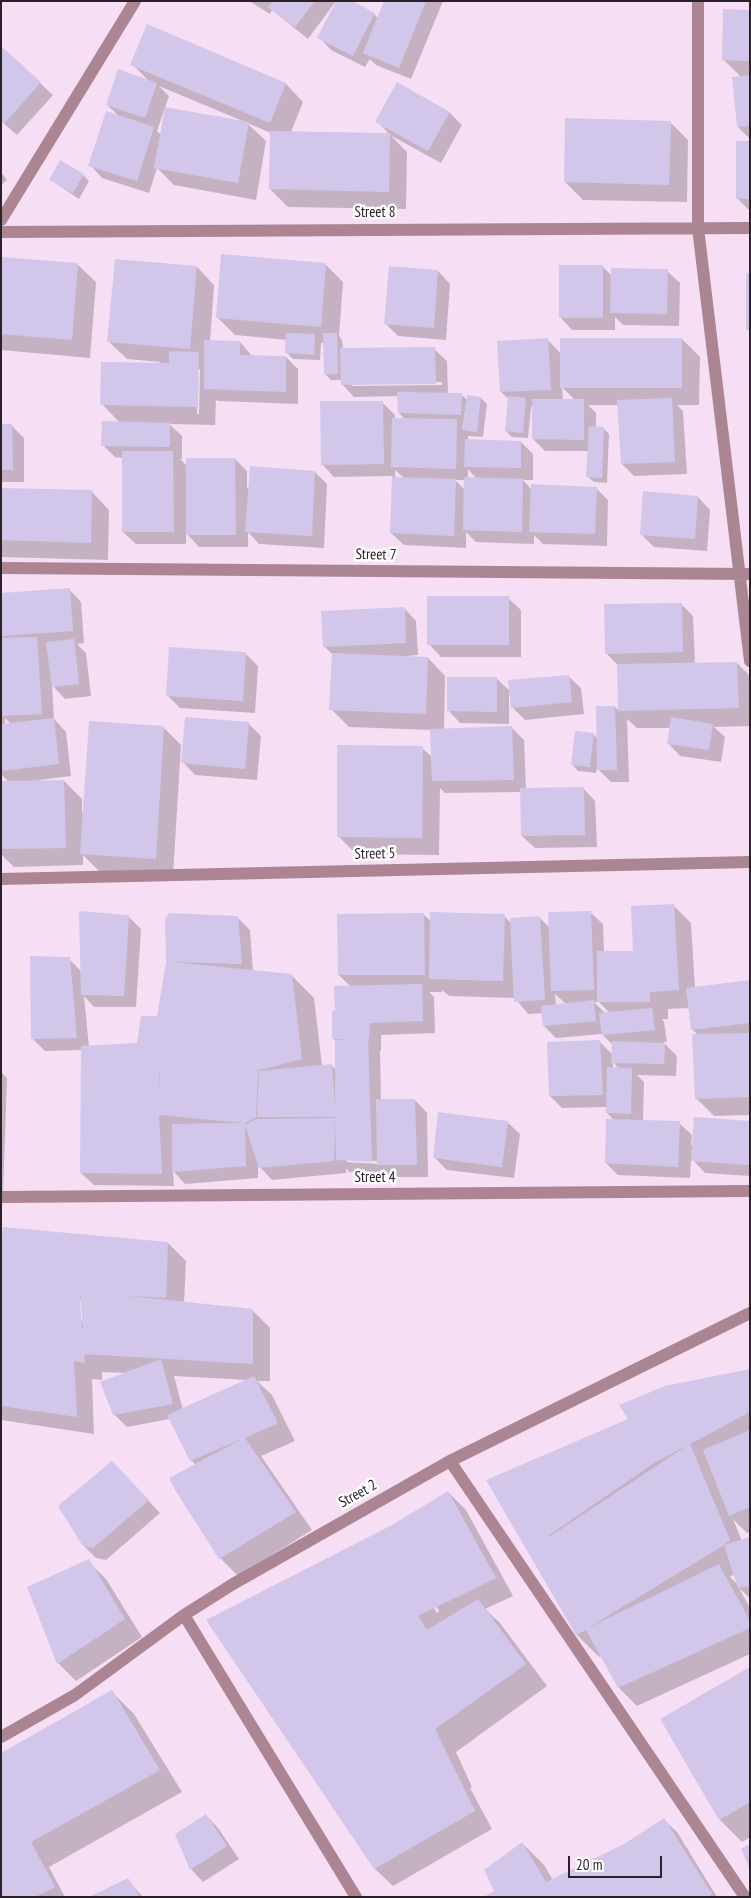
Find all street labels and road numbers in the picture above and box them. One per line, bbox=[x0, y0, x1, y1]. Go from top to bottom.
street label: Street 8 bbox=[355, 204, 395, 222]
street label: Street 7 bbox=[355, 546, 397, 564]
street label: Street 5 bbox=[354, 845, 396, 863]
street label: Street 4 bbox=[355, 1169, 395, 1187]
street label: Street 2 bbox=[336, 1476, 380, 1512]

